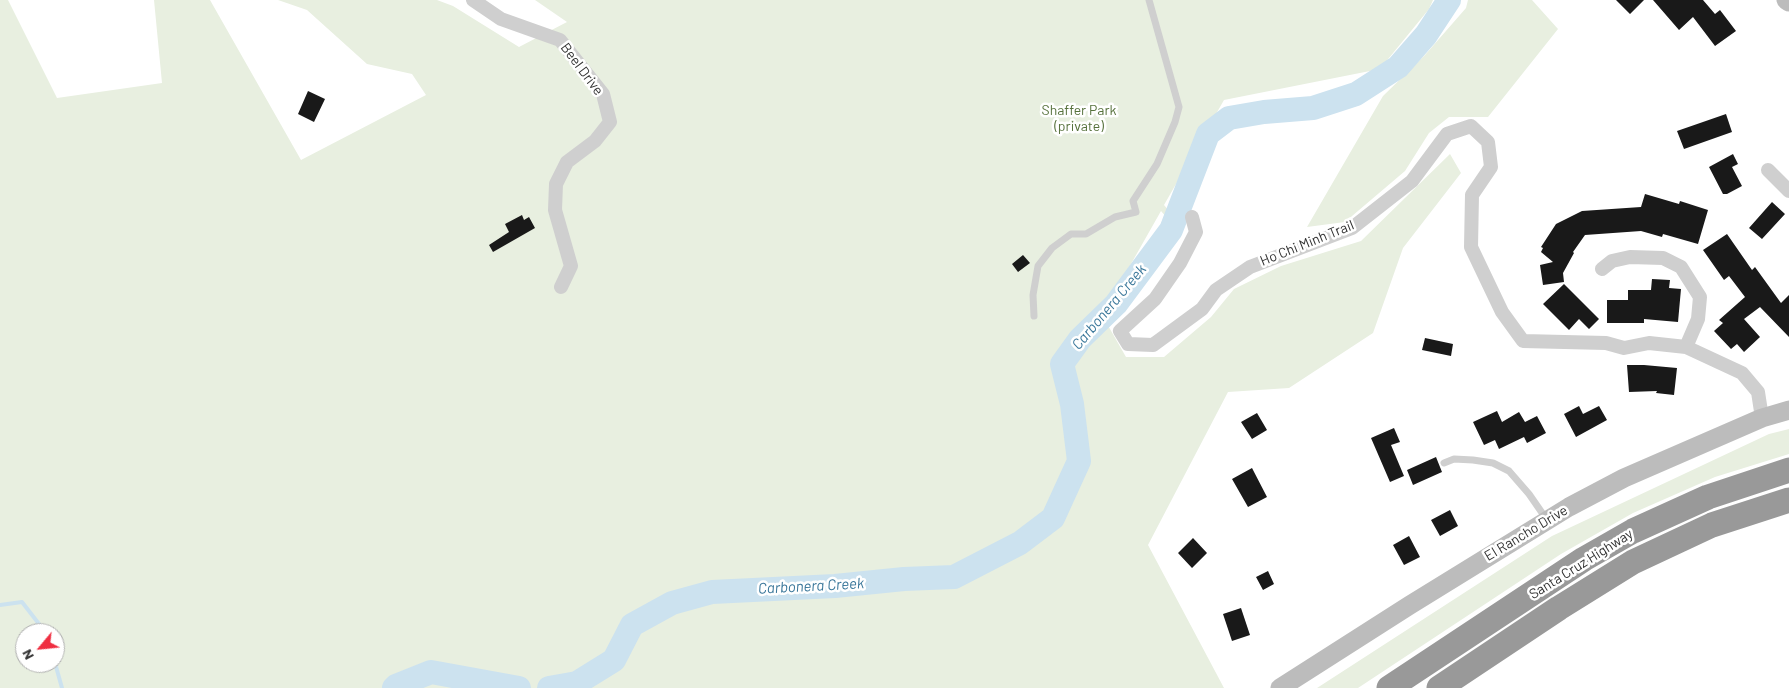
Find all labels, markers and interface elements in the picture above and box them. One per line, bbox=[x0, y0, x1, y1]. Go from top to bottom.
street label: Beel Drive bbox=[557, 40, 607, 98]
park label: Shaffer Park (private) bbox=[1042, 102, 1116, 134]
street label: Ho Chi Minh Trail bbox=[1258, 217, 1356, 269]
water label: Carbonera Creek bbox=[1068, 261, 1150, 353]
street label: El Rancho Drive bbox=[1481, 502, 1571, 564]
street label: Santa Cruz Highway bbox=[1526, 525, 1636, 603]
water label: Carbonera Creek bbox=[758, 574, 864, 598]
north arrow bbox=[15, 623, 65, 673]
text: N bbox=[18, 647, 37, 663]

